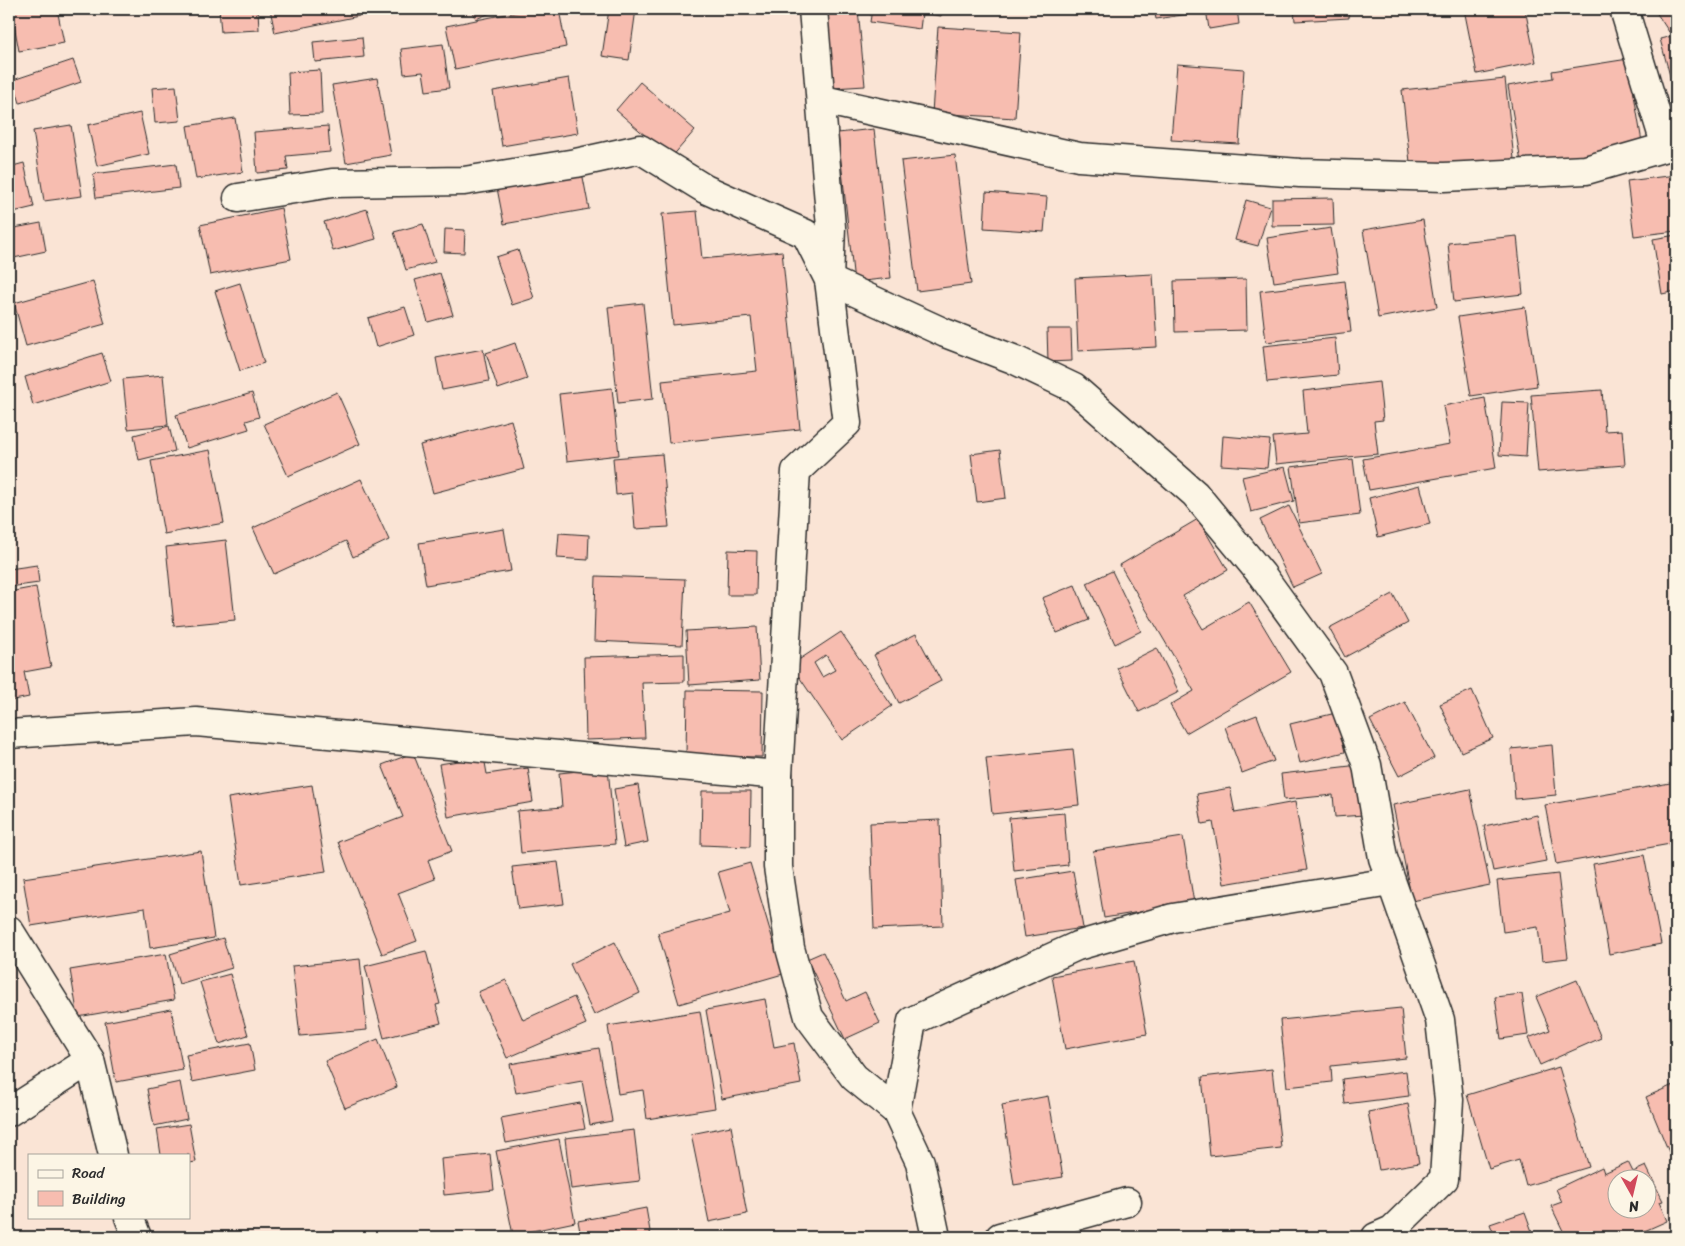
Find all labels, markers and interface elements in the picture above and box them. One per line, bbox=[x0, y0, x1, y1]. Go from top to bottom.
legend bbox=[28, 1154, 190, 1218]
text: Road bbox=[72, 1160, 105, 1186]
north arrow bbox=[1608, 1168, 1658, 1218]
text: Building bbox=[72, 1186, 126, 1212]
text: N bbox=[1627, 1193, 1641, 1219]

